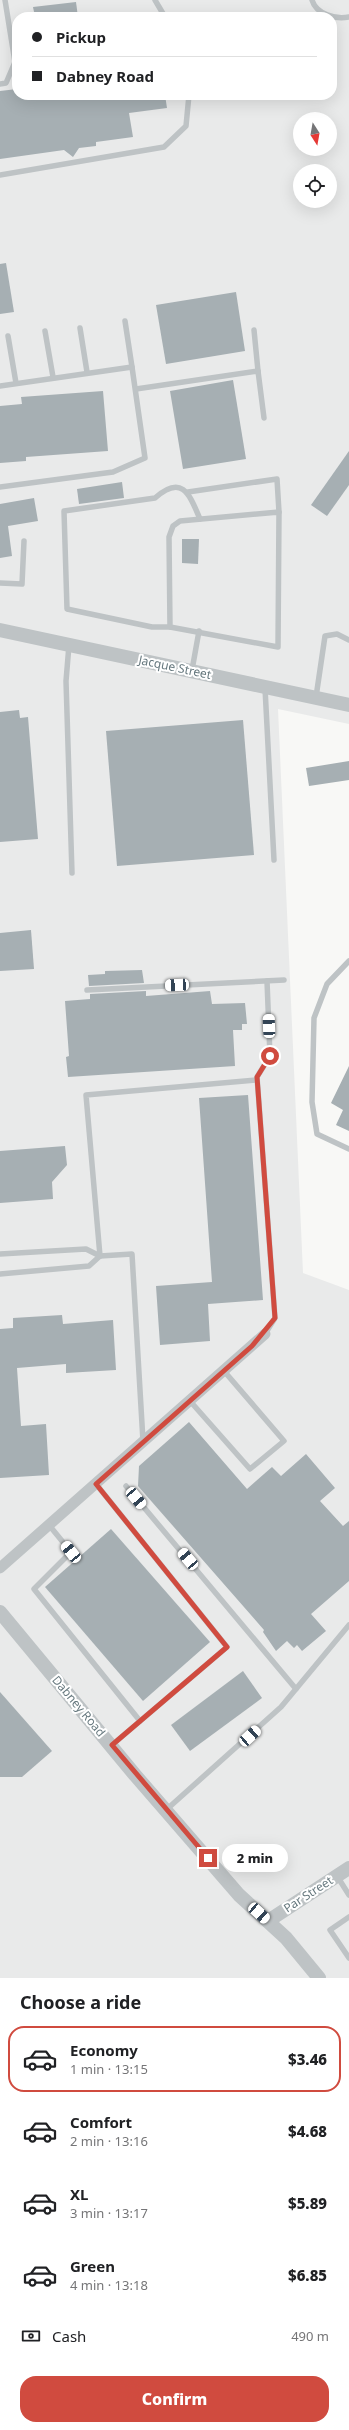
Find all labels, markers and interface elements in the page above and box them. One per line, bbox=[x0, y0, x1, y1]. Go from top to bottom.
text: Pickup bbox=[56, 27, 106, 47]
text: Dabney Road bbox=[56, 66, 154, 86]
north arrow bbox=[293, 112, 337, 156]
map controls bbox=[293, 112, 337, 208]
button: locate bbox=[293, 164, 337, 208]
street label: Jacque Street bbox=[136, 651, 214, 683]
car bbox=[165, 978, 189, 992]
car bbox=[263, 1014, 275, 1038]
route start bbox=[261, 1047, 279, 1065]
car bbox=[124, 1485, 148, 1511]
car bbox=[59, 1539, 83, 1565]
car bbox=[176, 1546, 200, 1572]
street label: Dabney Road bbox=[48, 1672, 110, 1740]
car bbox=[237, 1724, 263, 1748]
callout: 2 min bbox=[222, 1844, 288, 1872]
route end bbox=[199, 1849, 217, 1867]
text: 2 min bbox=[237, 1849, 273, 1867]
street label: Par Street bbox=[280, 1871, 336, 1916]
car bbox=[246, 1901, 272, 1925]
text: Choose a ride bbox=[20, 1990, 141, 2014]
text: Economy bbox=[70, 2040, 138, 2060]
icon: car bbox=[22, 2041, 58, 2077]
text: $3.46 bbox=[288, 2049, 327, 2069]
text: 1 min · 13:15 bbox=[70, 2060, 148, 2078]
text: Comfort bbox=[70, 2112, 132, 2132]
icon: car bbox=[22, 2113, 58, 2149]
text: $4.68 bbox=[288, 2121, 327, 2141]
text: 2 min · 13:16 bbox=[70, 2132, 148, 2150]
text: XL bbox=[70, 2184, 88, 2204]
icon: car bbox=[22, 2185, 58, 2221]
text: $5.89 bbox=[288, 2193, 327, 2213]
text: 3 min · 13:17 bbox=[70, 2204, 148, 2222]
text: Green bbox=[70, 2256, 115, 2276]
icon: car bbox=[22, 2257, 58, 2293]
text: $6.85 bbox=[288, 2265, 327, 2285]
text: 4 min · 13:18 bbox=[70, 2276, 148, 2294]
icon: cash bbox=[20, 2325, 42, 2347]
text: Cash bbox=[52, 2326, 86, 2346]
text: 490 m bbox=[291, 2327, 329, 2345]
button: Confirm bbox=[20, 2376, 329, 2422]

